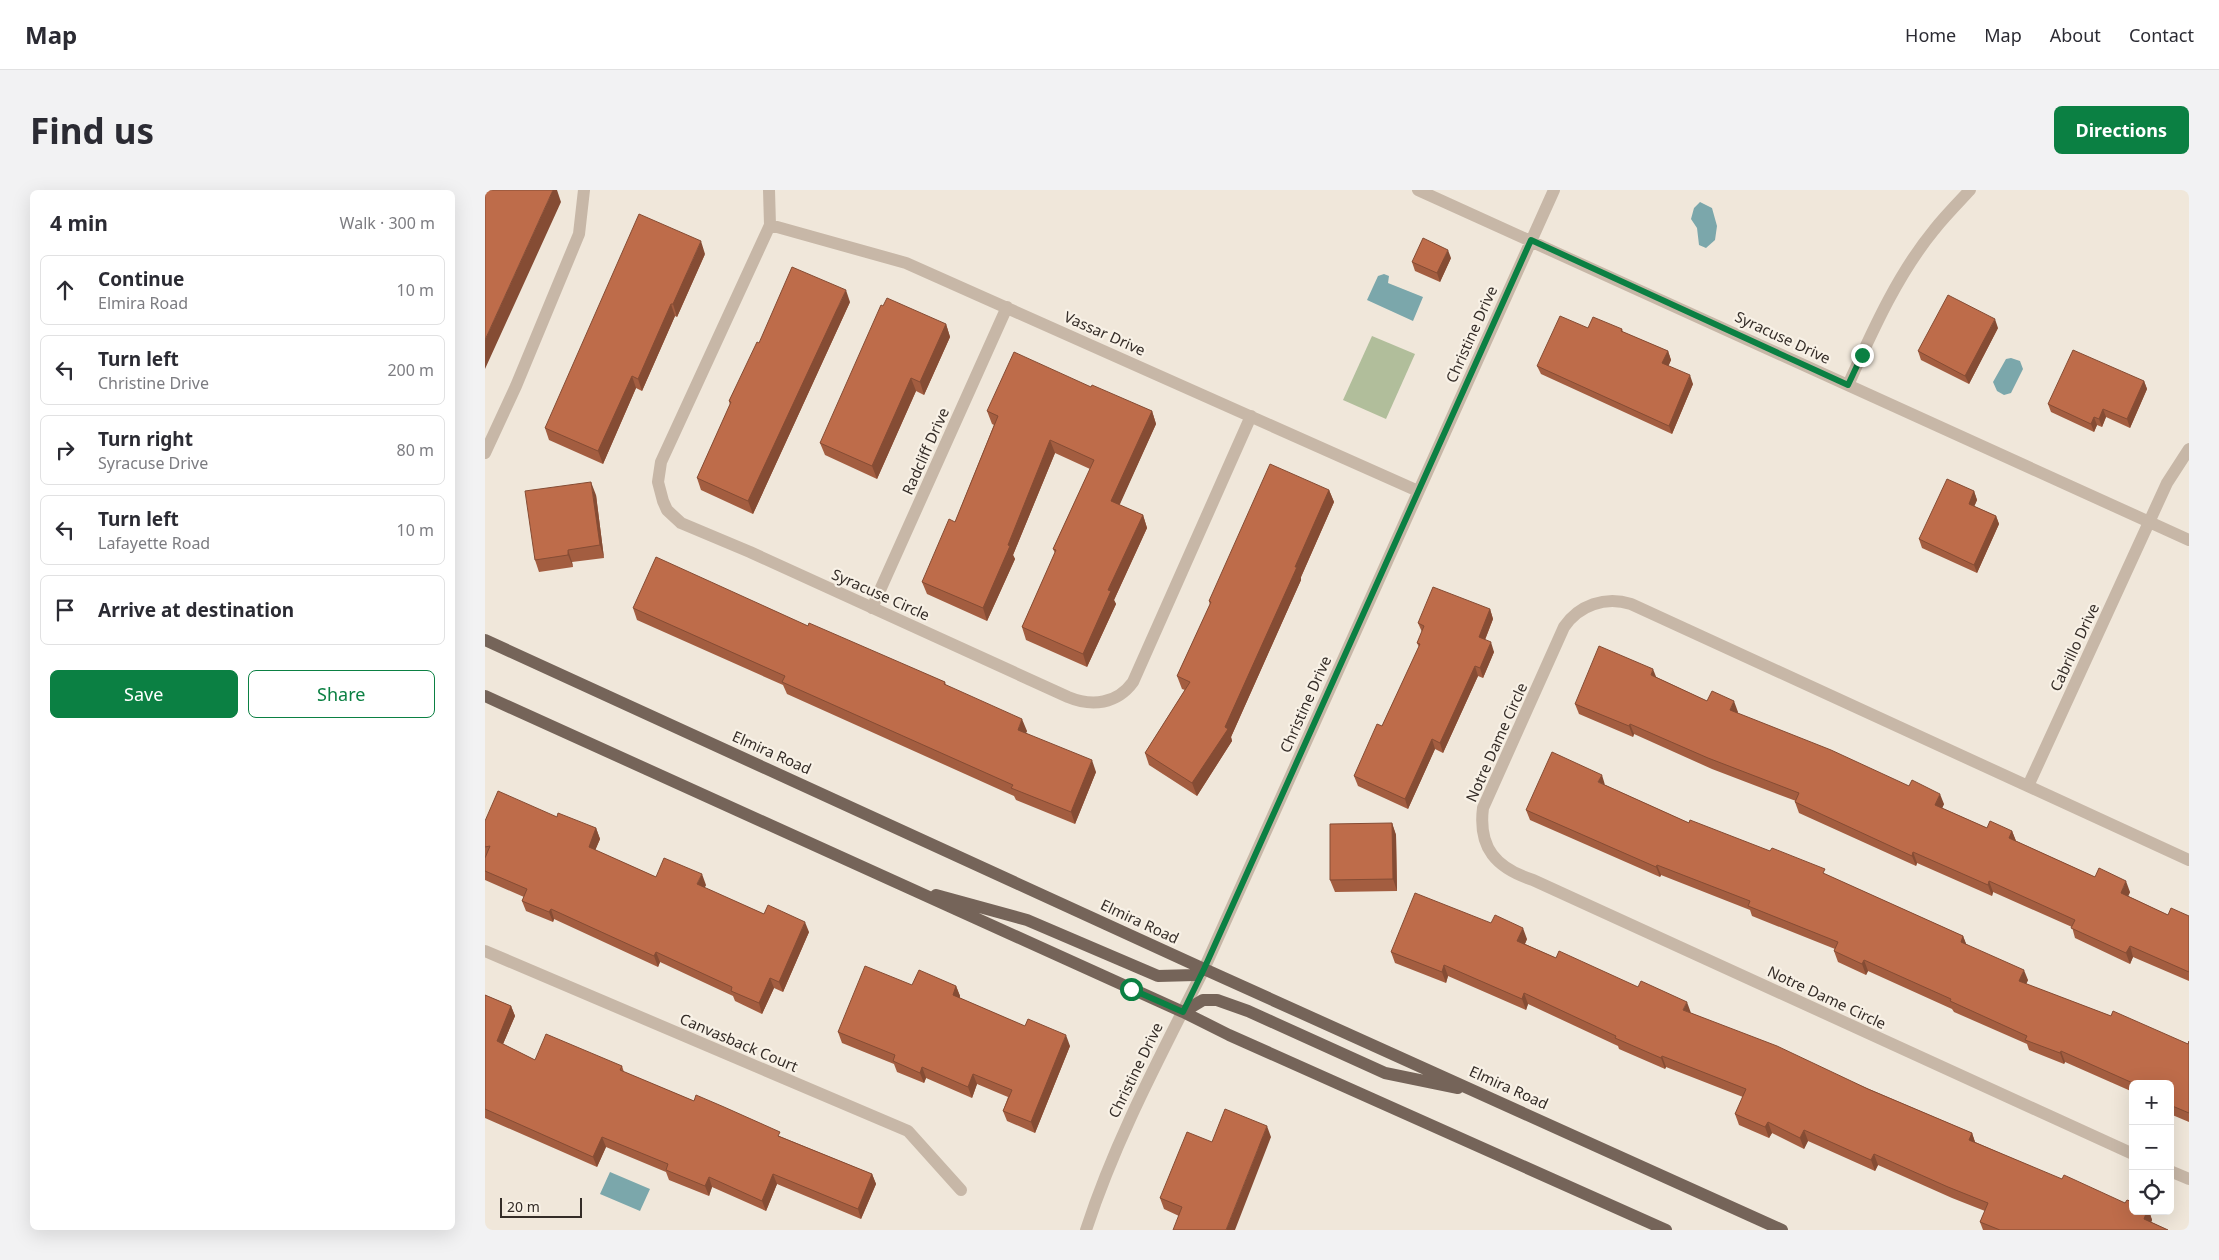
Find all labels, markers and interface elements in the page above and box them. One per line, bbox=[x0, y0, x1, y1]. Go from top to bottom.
text: Map bbox=[25, 18, 77, 51]
text: Home bbox=[1905, 23, 1956, 47]
text: Map bbox=[1984, 23, 2022, 47]
text: About bbox=[2050, 23, 2101, 47]
text: Contact bbox=[2129, 23, 2194, 47]
button: Directions bbox=[2054, 106, 2189, 154]
text: Find us bbox=[30, 107, 154, 154]
text: 4 min bbox=[50, 209, 108, 237]
text: Walk · 300 m bbox=[340, 212, 435, 234]
text: Continue bbox=[98, 266, 184, 292]
icon: ahead bbox=[51, 276, 79, 304]
text: 10 m bbox=[397, 279, 434, 301]
street label: Christine Drive bbox=[1441, 282, 1501, 386]
text: Elmira Road bbox=[98, 292, 188, 314]
street label: Vassar Drive bbox=[1061, 306, 1149, 360]
street label: Syracuse Drive bbox=[1732, 306, 1834, 368]
route end bbox=[1851, 344, 1874, 367]
text: Turn left bbox=[98, 346, 179, 372]
icon: left bbox=[51, 356, 79, 384]
text: 200 m bbox=[387, 359, 434, 381]
text: Christine Drive bbox=[98, 372, 209, 394]
street label: Radcliff Drive bbox=[897, 404, 953, 498]
text: Turn right bbox=[98, 426, 193, 452]
icon: right bbox=[51, 436, 79, 464]
text: 80 m bbox=[397, 439, 434, 461]
text: Syracuse Drive bbox=[98, 452, 208, 474]
text: Turn left bbox=[98, 506, 179, 532]
icon: left bbox=[51, 516, 79, 544]
text: 10 m bbox=[397, 519, 434, 541]
text: Lafayette Road bbox=[98, 532, 210, 554]
street label: Syracuse Circle bbox=[829, 564, 933, 624]
icon: arrive bbox=[51, 596, 79, 624]
text: Arrive at destination bbox=[98, 597, 294, 623]
street label: Cabrillo Drive bbox=[2045, 600, 2103, 694]
street label: Christine Drive bbox=[1275, 652, 1335, 756]
button: Save bbox=[50, 670, 238, 718]
button: Share bbox=[248, 670, 435, 718]
street label: Notre Dame Circle bbox=[1461, 679, 1531, 805]
street label: Elmira Road bbox=[729, 726, 815, 778]
street label: Elmira Road bbox=[1098, 894, 1182, 948]
street label: Notre Dame Circle bbox=[1764, 961, 1890, 1033]
route start bbox=[1120, 978, 1143, 1001]
street label: Canvasback Court bbox=[677, 1008, 802, 1076]
street label: Christine Drive bbox=[1103, 1019, 1167, 1121]
street label: Elmira Road bbox=[1466, 1061, 1552, 1113]
map controls bbox=[2129, 1080, 2174, 1215]
button: + bbox=[2129, 1080, 2174, 1125]
button: − bbox=[2129, 1125, 2174, 1170]
button: locate bbox=[2129, 1170, 2174, 1215]
scale bar bbox=[500, 1195, 583, 1218]
text: 20 m bbox=[507, 1197, 540, 1216]

